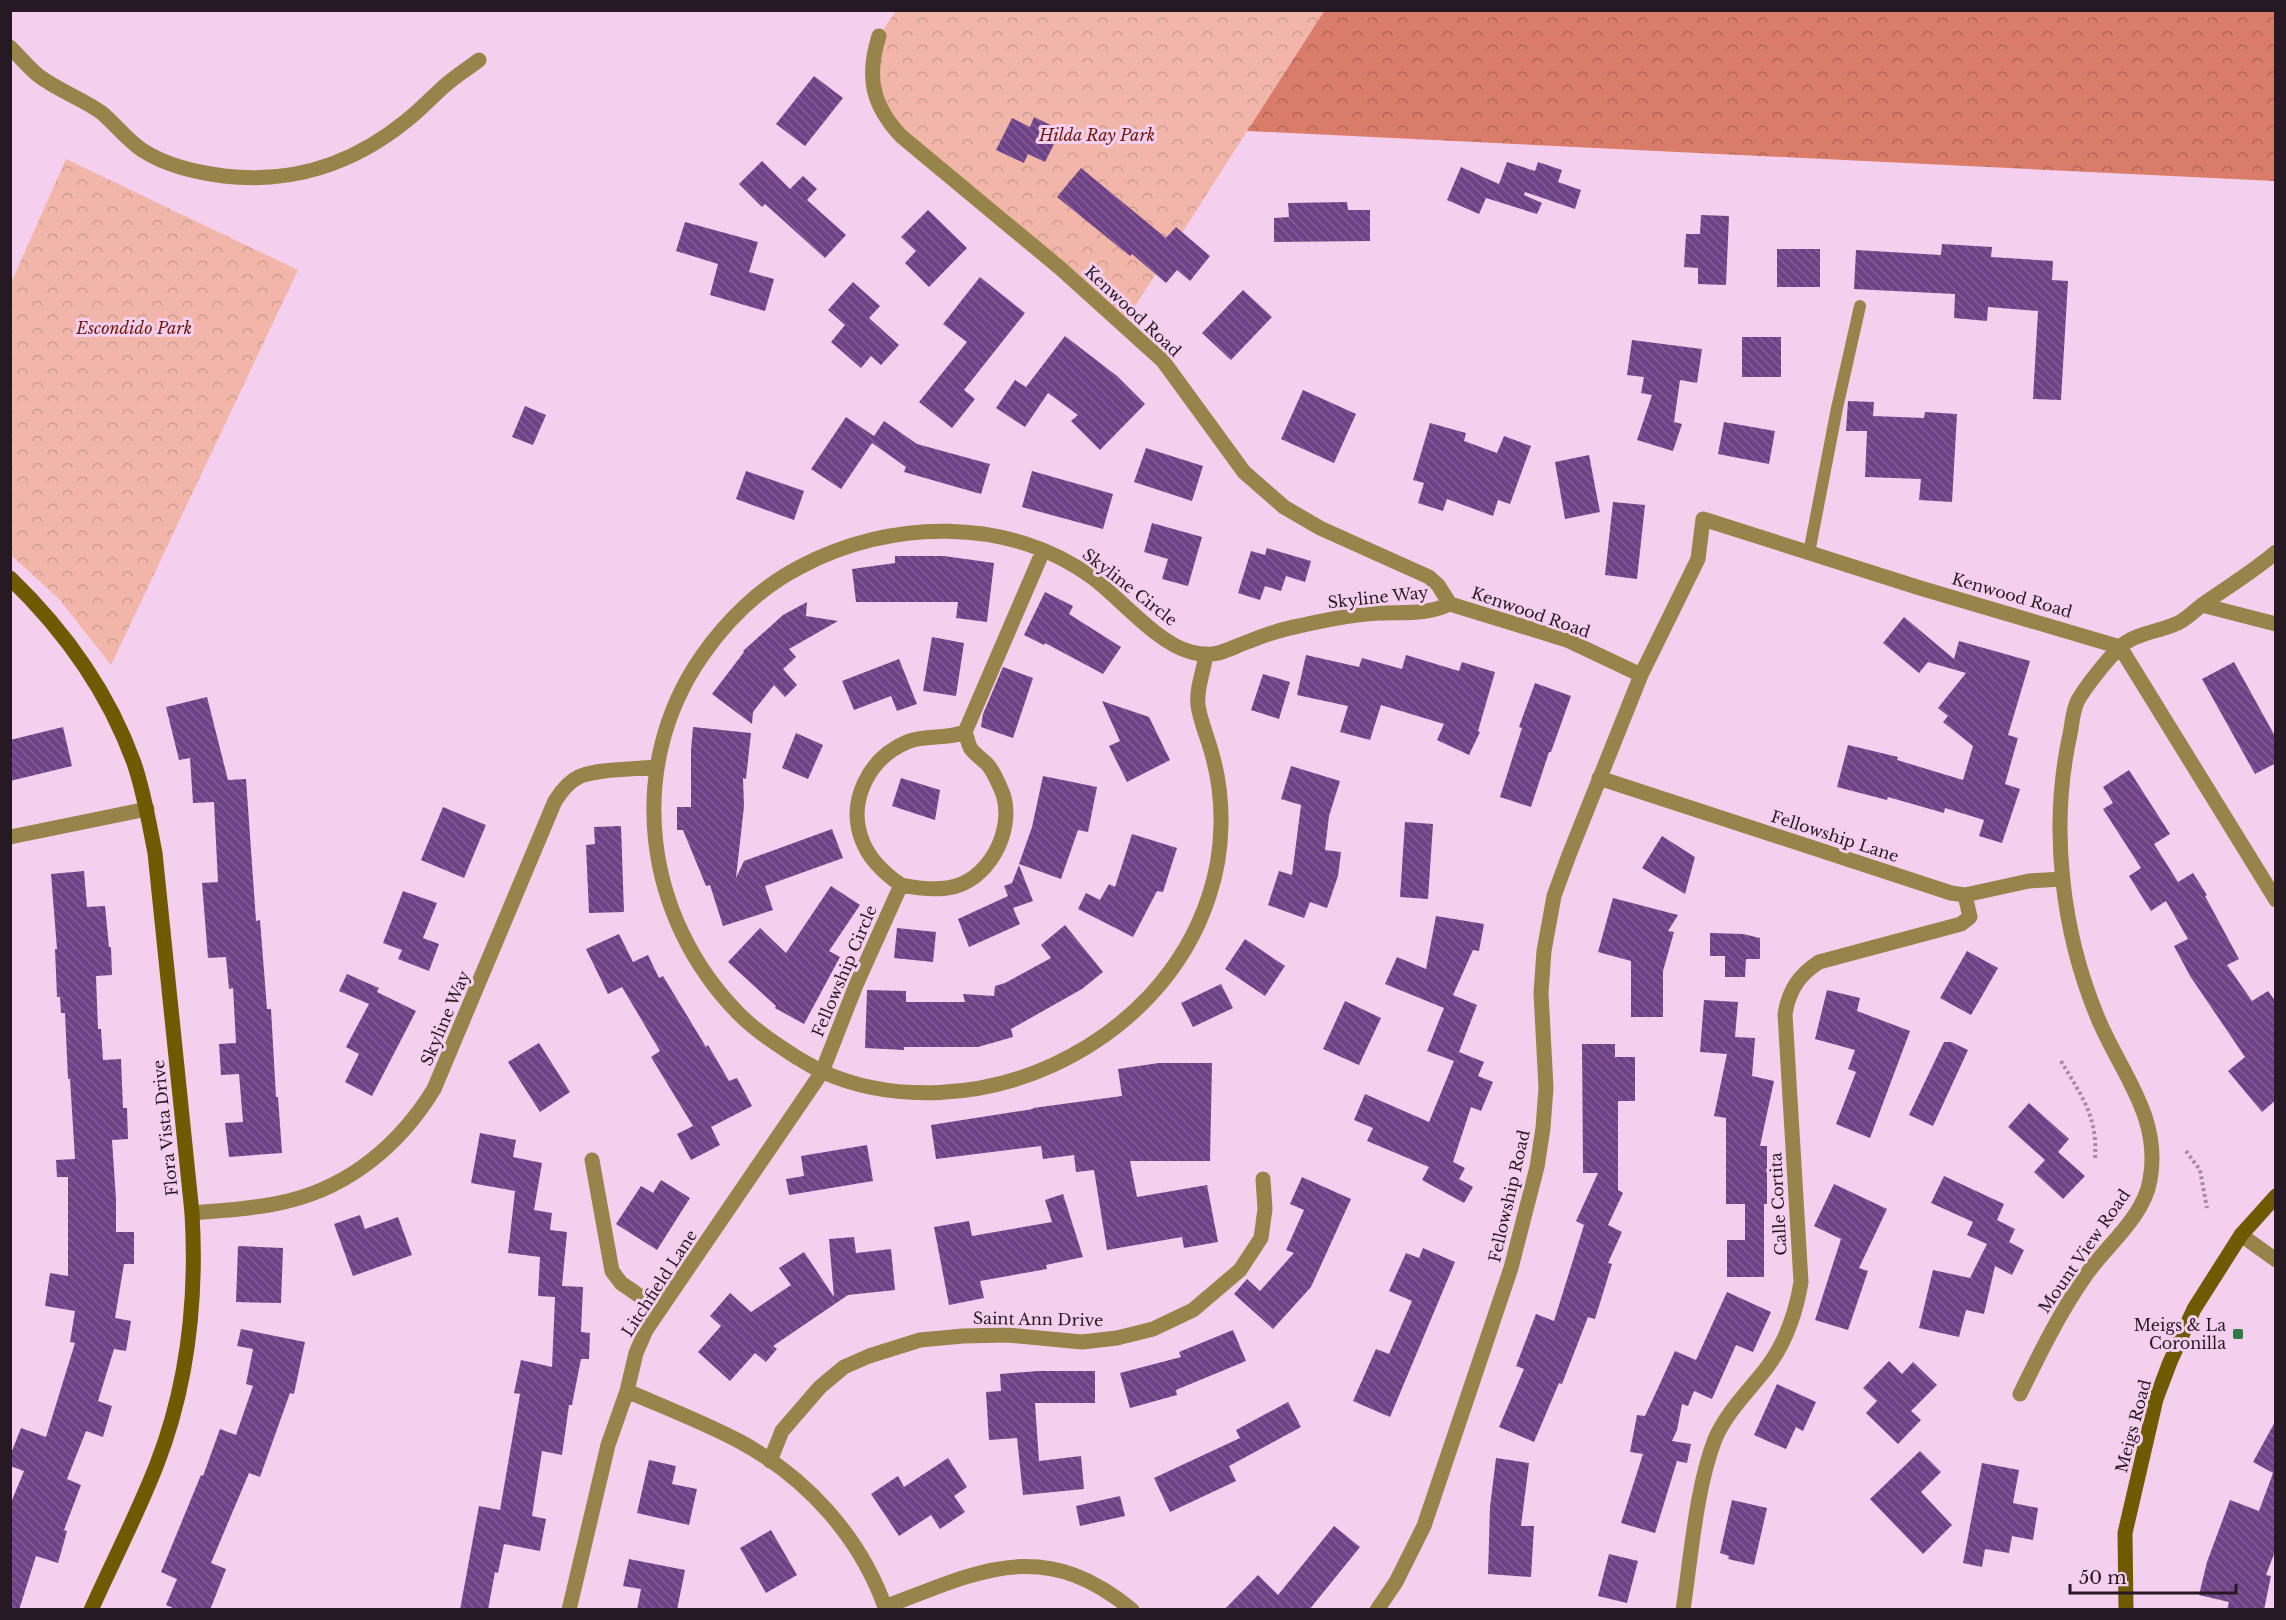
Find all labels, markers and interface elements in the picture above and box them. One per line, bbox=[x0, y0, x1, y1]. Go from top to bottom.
park label: Hilda Ray Park bbox=[1038, 125, 1155, 145]
street label: Kenwood Road bbox=[1081, 261, 1185, 361]
park label: Escondido Park bbox=[75, 318, 192, 338]
street label: Skyline Circle bbox=[1079, 544, 1181, 630]
street label: Kenwood Road bbox=[1950, 568, 2075, 622]
street label: Skyline Way bbox=[1327, 582, 1430, 612]
street label: Kenwood Road bbox=[1469, 582, 1593, 642]
street label: Fellowship Lane bbox=[1769, 806, 1901, 866]
street label: Fellowship Circle bbox=[807, 902, 881, 1040]
street label: Skyline Way bbox=[416, 967, 474, 1068]
street label: Flora Vista Drive bbox=[148, 1059, 182, 1197]
street label: Fellowship Road bbox=[1484, 1128, 1534, 1264]
street label: Calle Cortita bbox=[1765, 1152, 1791, 1256]
street label: Mount View Road bbox=[2034, 1185, 2134, 1317]
street label: Litchfield Lane bbox=[617, 1226, 701, 1340]
street label: Saint Ann Drive bbox=[973, 1308, 1103, 1330]
place label: Meigs & La Coronilla bbox=[2134, 1315, 2226, 1353]
marker: Meigs & La Coronilla bbox=[2231, 1327, 2245, 1341]
street label: Meigs Road bbox=[2111, 1377, 2155, 1475]
scale bar bbox=[2070, 1557, 2236, 1595]
text: 50 m bbox=[2079, 1567, 2127, 1589]

